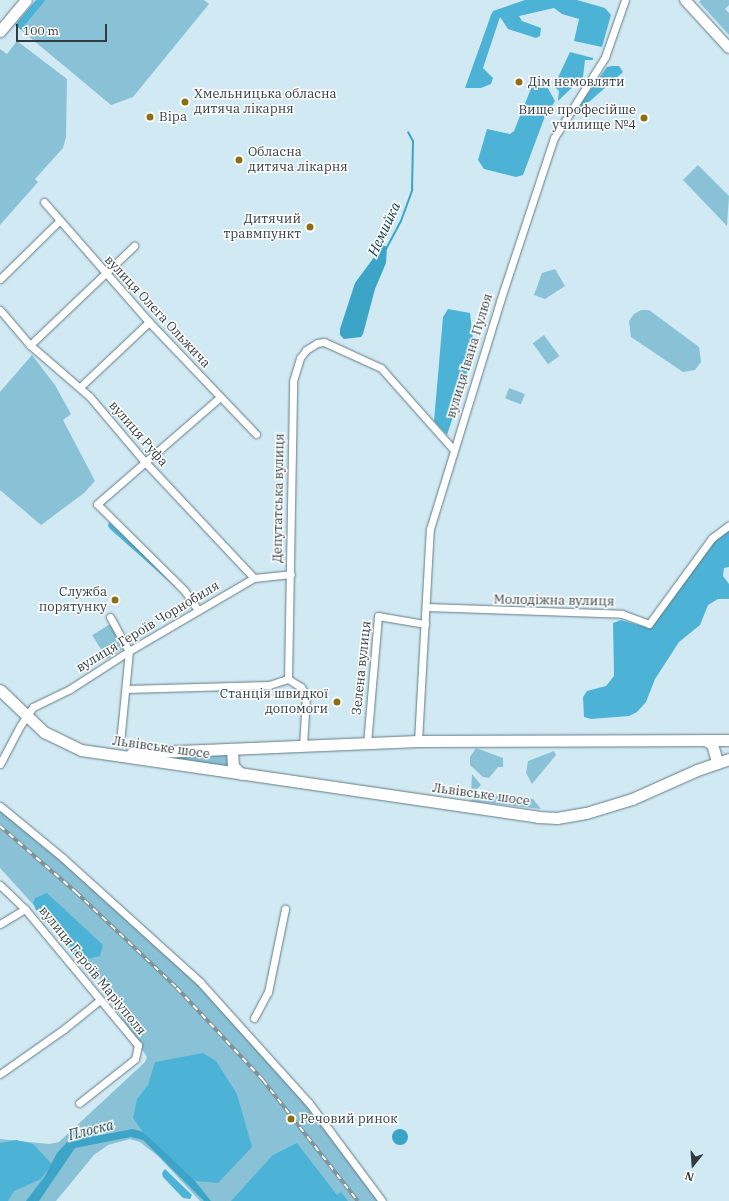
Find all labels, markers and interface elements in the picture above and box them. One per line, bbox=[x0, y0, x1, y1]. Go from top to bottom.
scale bar bbox=[18, 16, 109, 42]
text: 100 m bbox=[23, 23, 59, 38]
place label: Дім немовляти bbox=[528, 74, 625, 90]
marker: Дім немовляти bbox=[513, 76, 525, 88]
place label: Хмельницька обласна дитяча лікарня bbox=[194, 87, 337, 118]
marker: Хмельницька обласна дитяча лікарня bbox=[179, 96, 191, 108]
place label: Вище професійше училище №4 bbox=[518, 103, 636, 134]
place label: Віра bbox=[159, 109, 187, 125]
marker: Віра bbox=[144, 111, 156, 123]
marker: Вище професійше училище №4 bbox=[639, 113, 649, 123]
place label: Обласна дитяча лікарня bbox=[248, 145, 348, 176]
marker: Обласна дитяча лікарня bbox=[233, 154, 245, 166]
water label: Немийка bbox=[364, 199, 404, 259]
place label: Дитячий травмпункт bbox=[223, 212, 301, 243]
marker: Дитячий травмпункт bbox=[304, 221, 316, 233]
street label: вулиця Олега Ольжича bbox=[101, 253, 213, 371]
street label: вулиця Івана Пулюя bbox=[444, 292, 496, 420]
street label: вулиця Руфа bbox=[105, 398, 171, 470]
street label: Депутатська вулиця bbox=[270, 433, 288, 563]
street label: вулиця Героїв Чорнобиля bbox=[74, 578, 222, 676]
place label: Служба порятунку bbox=[39, 585, 107, 616]
street label: Молодіжна вулиця bbox=[493, 592, 615, 610]
marker: Служба порятунку bbox=[110, 595, 120, 605]
street label: Зелена вулиця bbox=[349, 620, 375, 716]
place label: Станція швидкої допомоги bbox=[220, 687, 328, 718]
marker: Станція швидкої допомоги bbox=[331, 696, 343, 708]
street label: Львівське шосе bbox=[111, 733, 211, 763]
street label: Львівське шосе bbox=[431, 780, 531, 810]
street label: вулиця Героїв Маріуполя bbox=[35, 903, 149, 1039]
place label: Речовий ринок bbox=[300, 1111, 398, 1127]
marker: Речовий ринок bbox=[285, 1113, 297, 1125]
water label: Плоска bbox=[67, 1116, 115, 1144]
north arrow bbox=[673, 1145, 713, 1185]
text: N bbox=[683, 1169, 696, 1184]

